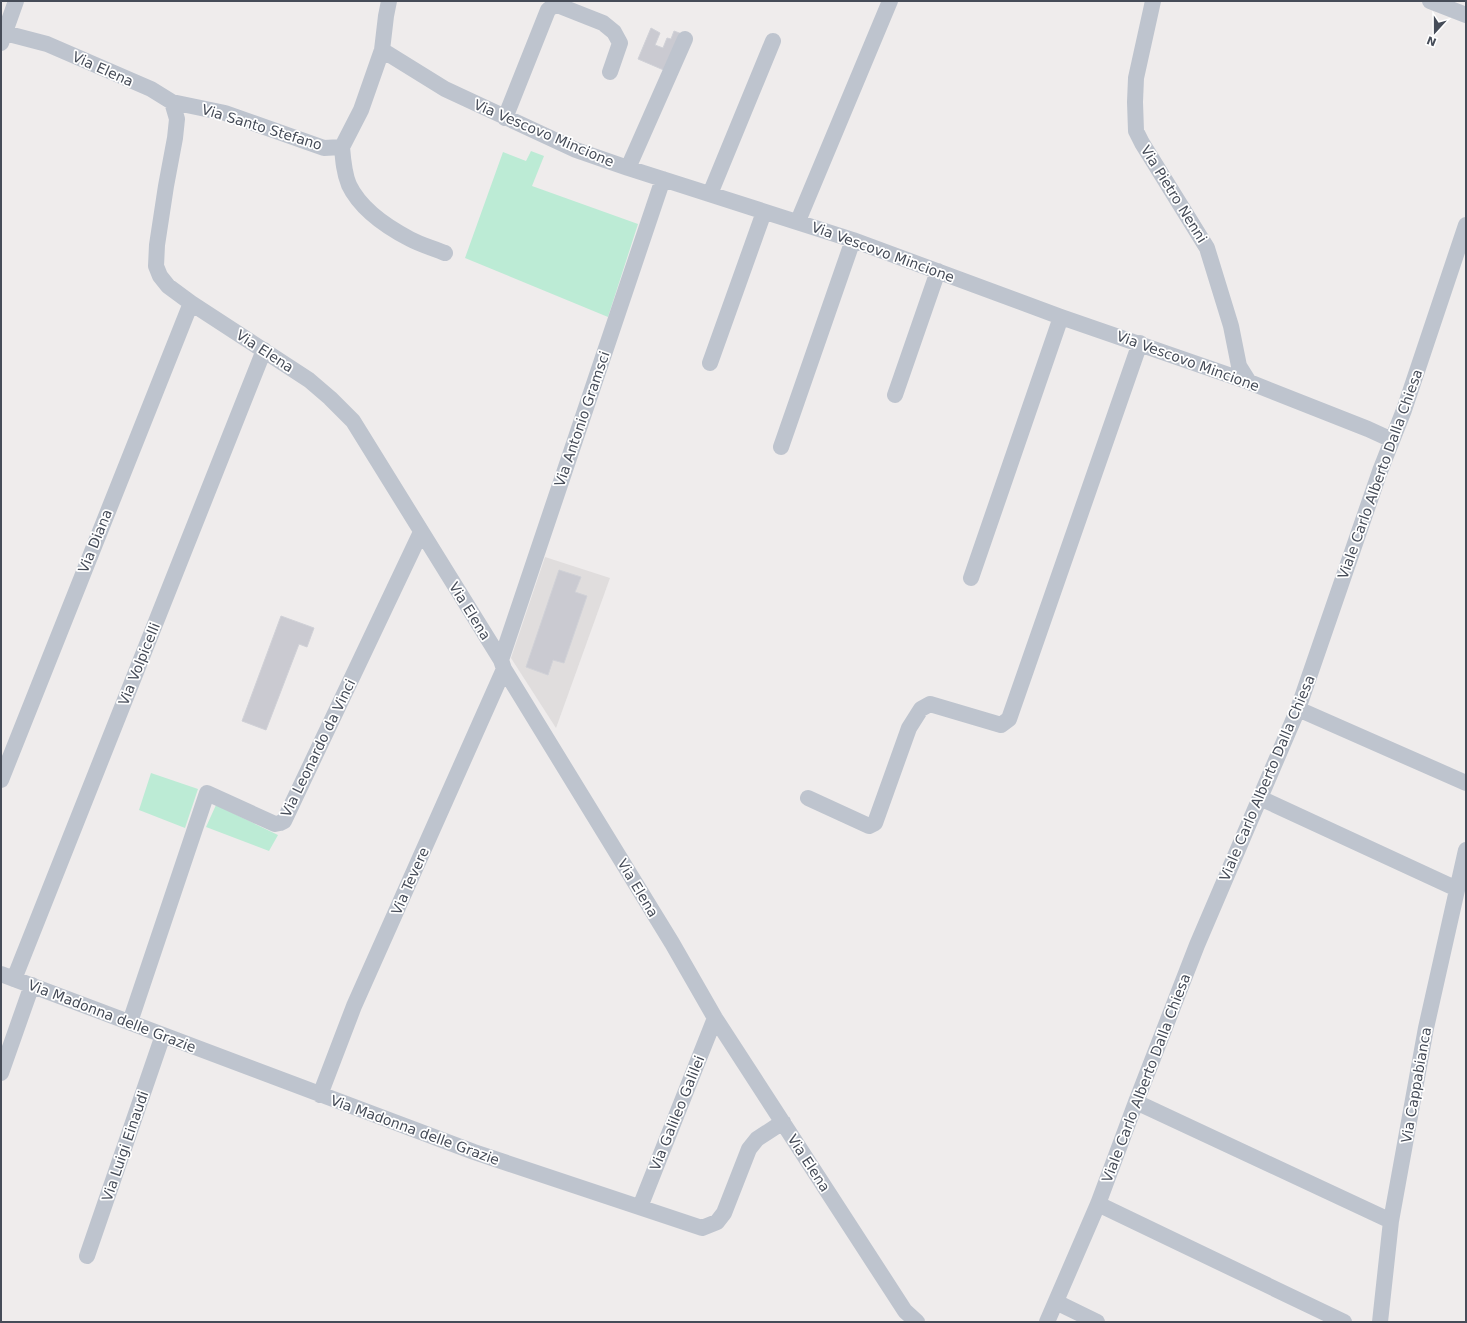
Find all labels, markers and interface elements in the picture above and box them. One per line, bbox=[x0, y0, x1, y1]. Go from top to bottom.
north arrow bbox=[1415, 12, 1455, 52]
text: N bbox=[1425, 33, 1438, 49]
street label: Via Elena bbox=[70, 48, 136, 90]
street label: Via Vescovo Mincione bbox=[472, 96, 616, 170]
street label: Via Santo Stefano bbox=[200, 101, 324, 153]
street label: Via Pietro Nenni bbox=[1138, 142, 1210, 246]
street label: Via Vescovo Mincione bbox=[809, 219, 957, 285]
street label: Via Elena bbox=[233, 327, 297, 375]
street label: Via Vescovo Mincione bbox=[1114, 328, 1262, 394]
street label: Via Antonio Gramsci bbox=[551, 349, 613, 489]
street label: Viale Carlo Alberto Dalla Chiesa bbox=[1334, 367, 1426, 581]
street label: Via Diana bbox=[75, 507, 115, 575]
street label: Via Elena bbox=[446, 579, 494, 643]
street label: Via Volpicelli bbox=[115, 620, 163, 708]
street label: Viale Carlo Alberto Dalla Chiesa bbox=[1216, 673, 1318, 883]
street label: Via Leonardo da Vinci bbox=[278, 676, 358, 820]
street label: Via Tevere bbox=[388, 845, 432, 917]
street label: Via Elena bbox=[614, 856, 662, 920]
street label: Viale Carlo Alberto Dalla Chiesa bbox=[1099, 971, 1193, 1185]
street label: Via Madonna delle Grazie bbox=[26, 977, 198, 1055]
street label: Via Cappabianca bbox=[1398, 1026, 1434, 1144]
street label: Via Galileo Galilei bbox=[647, 1053, 707, 1173]
street label: Via Luigi Einaudi bbox=[99, 1089, 151, 1203]
street label: Via Madonna delle Grazie bbox=[328, 1092, 502, 1168]
street label: Via Elena bbox=[785, 1131, 833, 1195]

